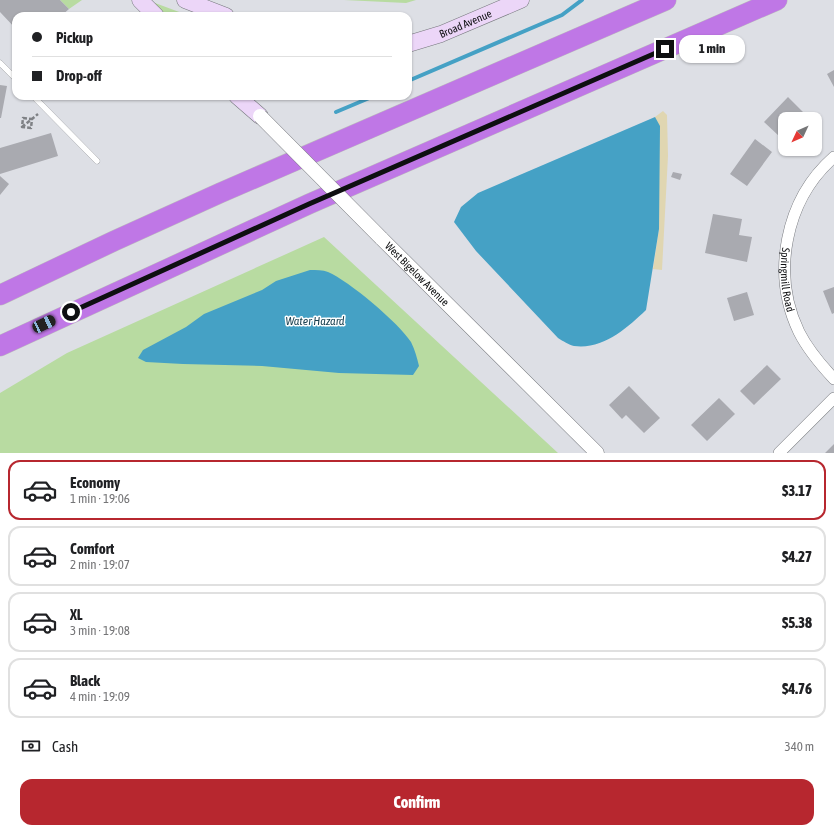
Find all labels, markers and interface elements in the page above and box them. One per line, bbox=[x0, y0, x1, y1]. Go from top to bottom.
street label: Broad Avenue bbox=[437, 7, 494, 40]
text: Pickup bbox=[56, 29, 93, 46]
callout: 1 min bbox=[679, 35, 745, 63]
route end bbox=[656, 40, 674, 58]
text: 1 min bbox=[699, 41, 725, 56]
text: Drop-off bbox=[56, 67, 102, 84]
north arrow bbox=[778, 112, 822, 156]
map controls bbox=[778, 112, 822, 156]
street label: West Bigelow Avenue bbox=[383, 240, 451, 308]
street label: Springmill Road bbox=[779, 247, 797, 313]
route start bbox=[62, 303, 80, 321]
car bbox=[31, 313, 57, 335]
water label: Water Hazard bbox=[285, 314, 345, 328]
icon: car bbox=[22, 472, 58, 508]
text: Economy bbox=[70, 474, 120, 491]
text: $3.17 bbox=[782, 482, 812, 499]
text: 1 min · 19:06 bbox=[70, 491, 130, 506]
icon: car bbox=[22, 538, 58, 574]
text: Comfort bbox=[70, 540, 114, 557]
text: $4.27 bbox=[782, 548, 812, 565]
text: 2 min · 19:07 bbox=[70, 557, 130, 572]
icon: car bbox=[22, 604, 58, 640]
text: XL bbox=[70, 606, 83, 623]
text: $5.38 bbox=[782, 614, 812, 631]
text: 3 min · 19:08 bbox=[70, 623, 130, 638]
icon: car bbox=[22, 670, 58, 706]
text: Black bbox=[70, 672, 100, 689]
text: $4.76 bbox=[782, 680, 812, 697]
text: 4 min · 19:09 bbox=[70, 689, 130, 704]
icon: cash bbox=[20, 735, 42, 757]
text: Cash bbox=[52, 738, 78, 755]
text: 340 m bbox=[785, 739, 814, 754]
button: Confirm bbox=[20, 779, 814, 825]

